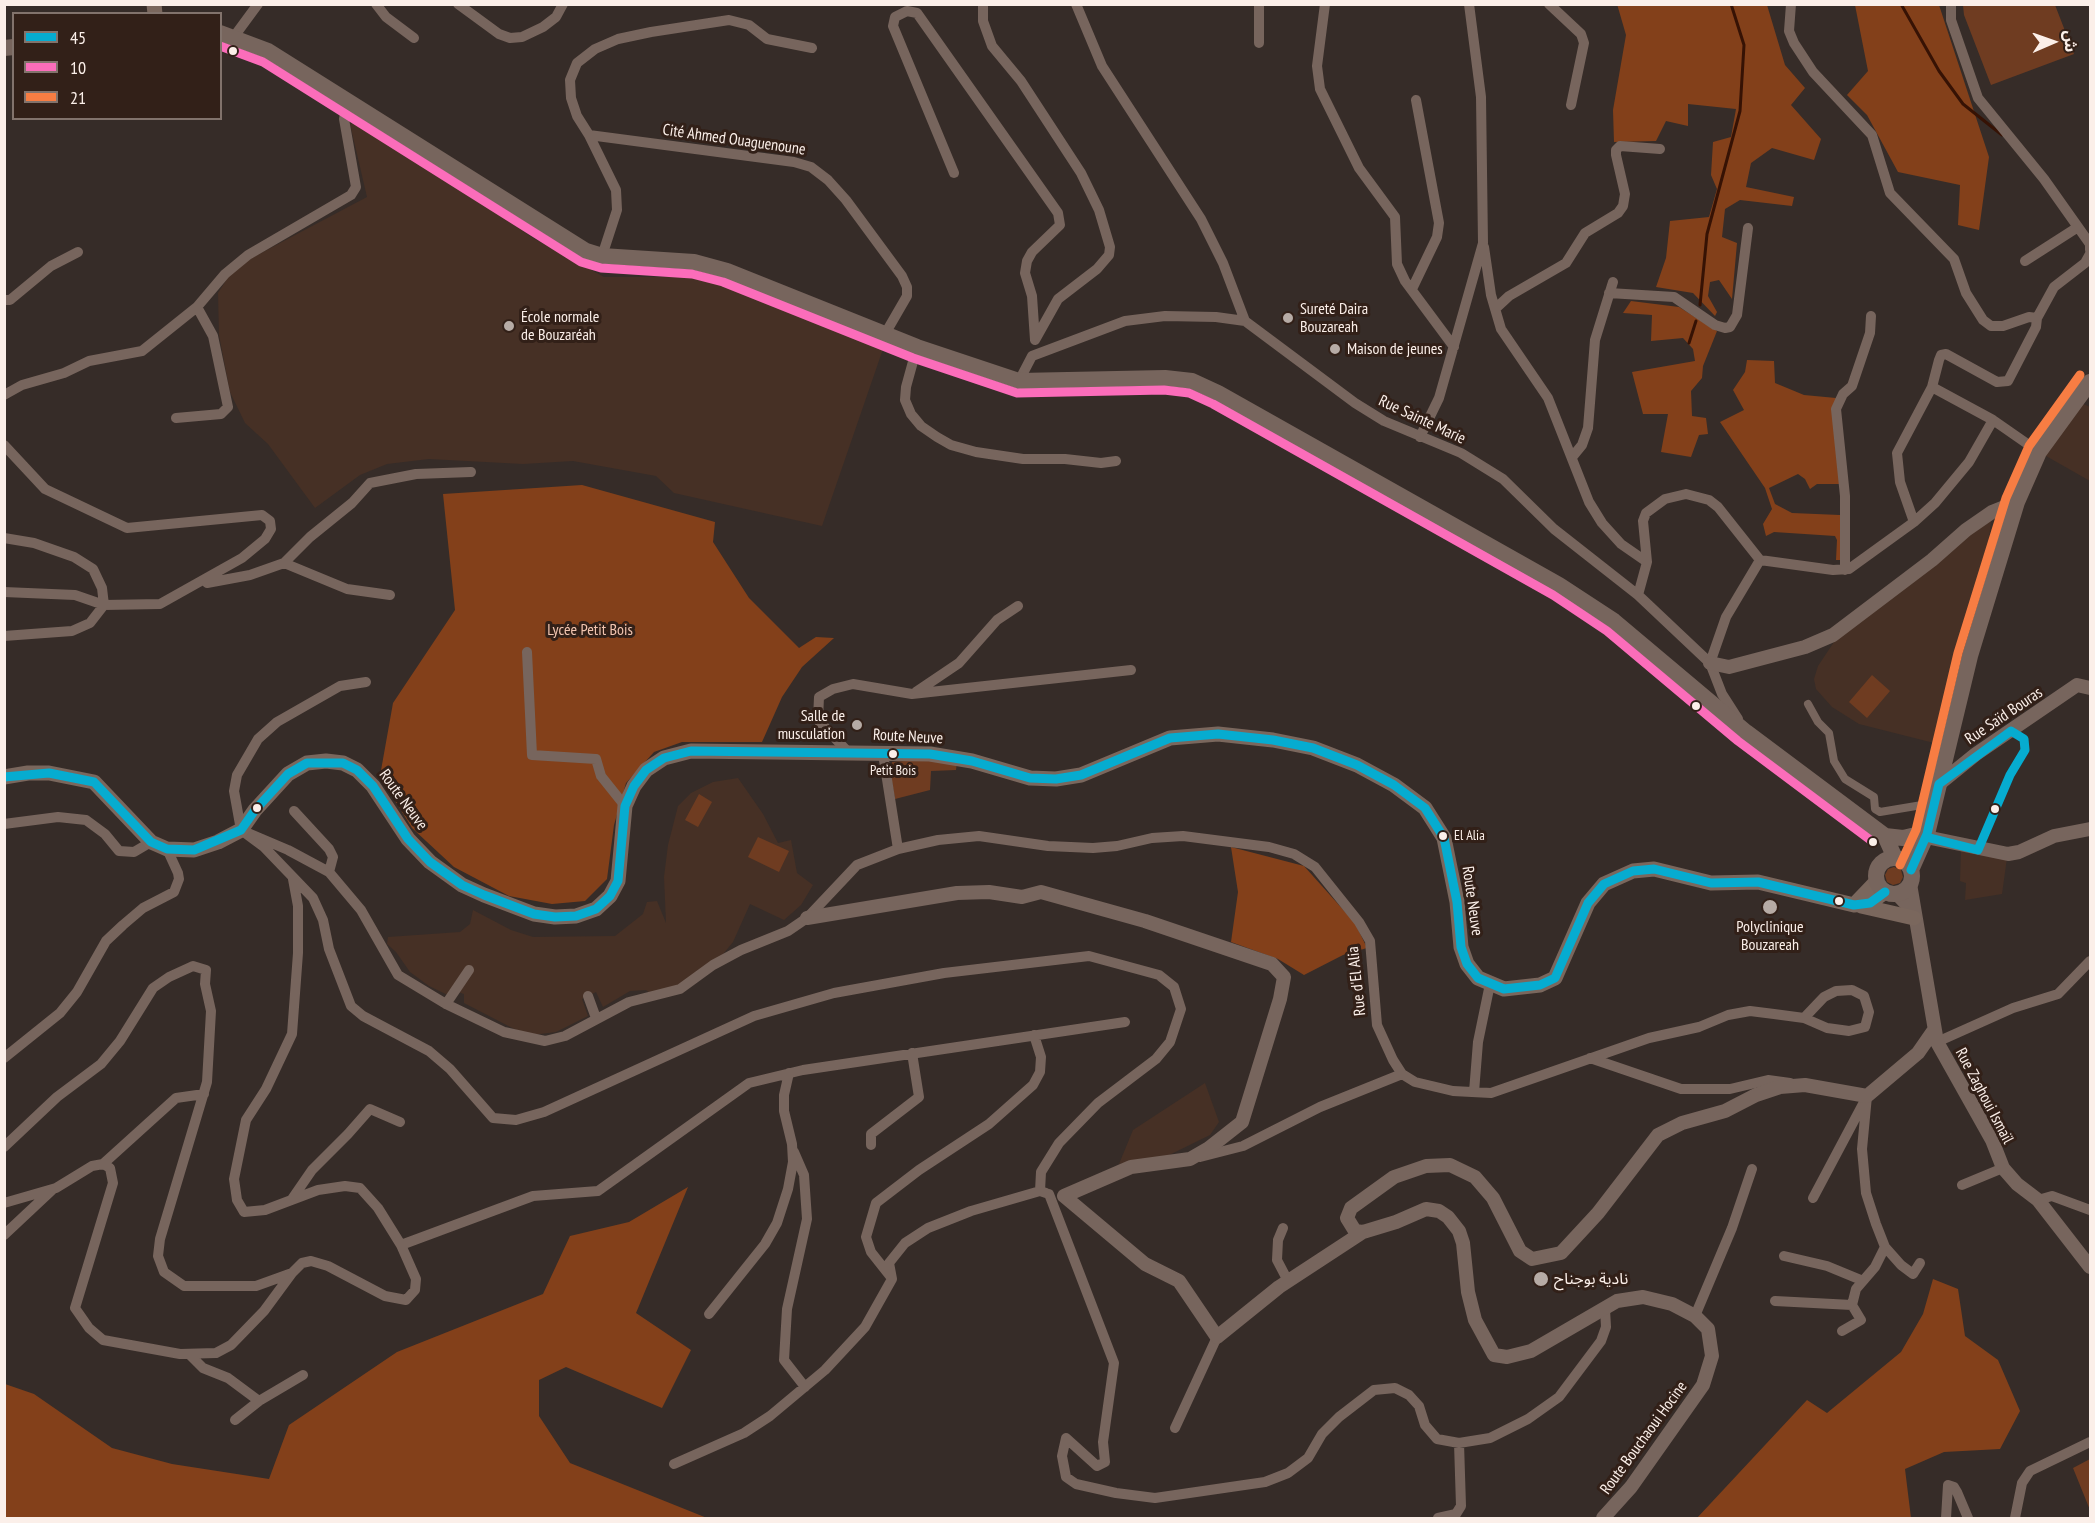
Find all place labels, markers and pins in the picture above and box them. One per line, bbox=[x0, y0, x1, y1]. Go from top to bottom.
unlabelled marker bbox=[227, 45, 239, 57]
place label: Sureté Daira Bouzareah bbox=[1300, 299, 1368, 337]
place label: École normale de Bouzaréah bbox=[521, 307, 599, 345]
marker: Sureté Daira Bouzareah bbox=[1281, 311, 1295, 325]
marker: École normale de Bouzaréah bbox=[502, 319, 516, 333]
place label: Maison de jeunes bbox=[1347, 339, 1443, 359]
marker: Maison de jeunes bbox=[1328, 342, 1342, 356]
unlabelled marker bbox=[1690, 700, 1702, 712]
place label: Salle de musculation bbox=[778, 706, 845, 744]
marker: Salle de musculation bbox=[850, 718, 864, 732]
marker: Petit Bois bbox=[887, 748, 899, 760]
place label: Petit Bois bbox=[870, 763, 916, 779]
unlabelled marker bbox=[251, 802, 263, 814]
unlabelled marker bbox=[1989, 803, 2001, 815]
place label: El Alia bbox=[1454, 828, 1485, 844]
marker: El Alia bbox=[1437, 830, 1449, 842]
unlabelled marker bbox=[1867, 836, 1879, 848]
unlabelled marker bbox=[1833, 895, 1845, 907]
marker: Polyclinique Bouzareah bbox=[1761, 898, 1779, 916]
place label: Polyclinique Bouzareah bbox=[1736, 917, 1804, 955]
place label: نادية بوجناح bbox=[1554, 1269, 1628, 1289]
marker: نادية بوجناح bbox=[1532, 1270, 1550, 1288]

